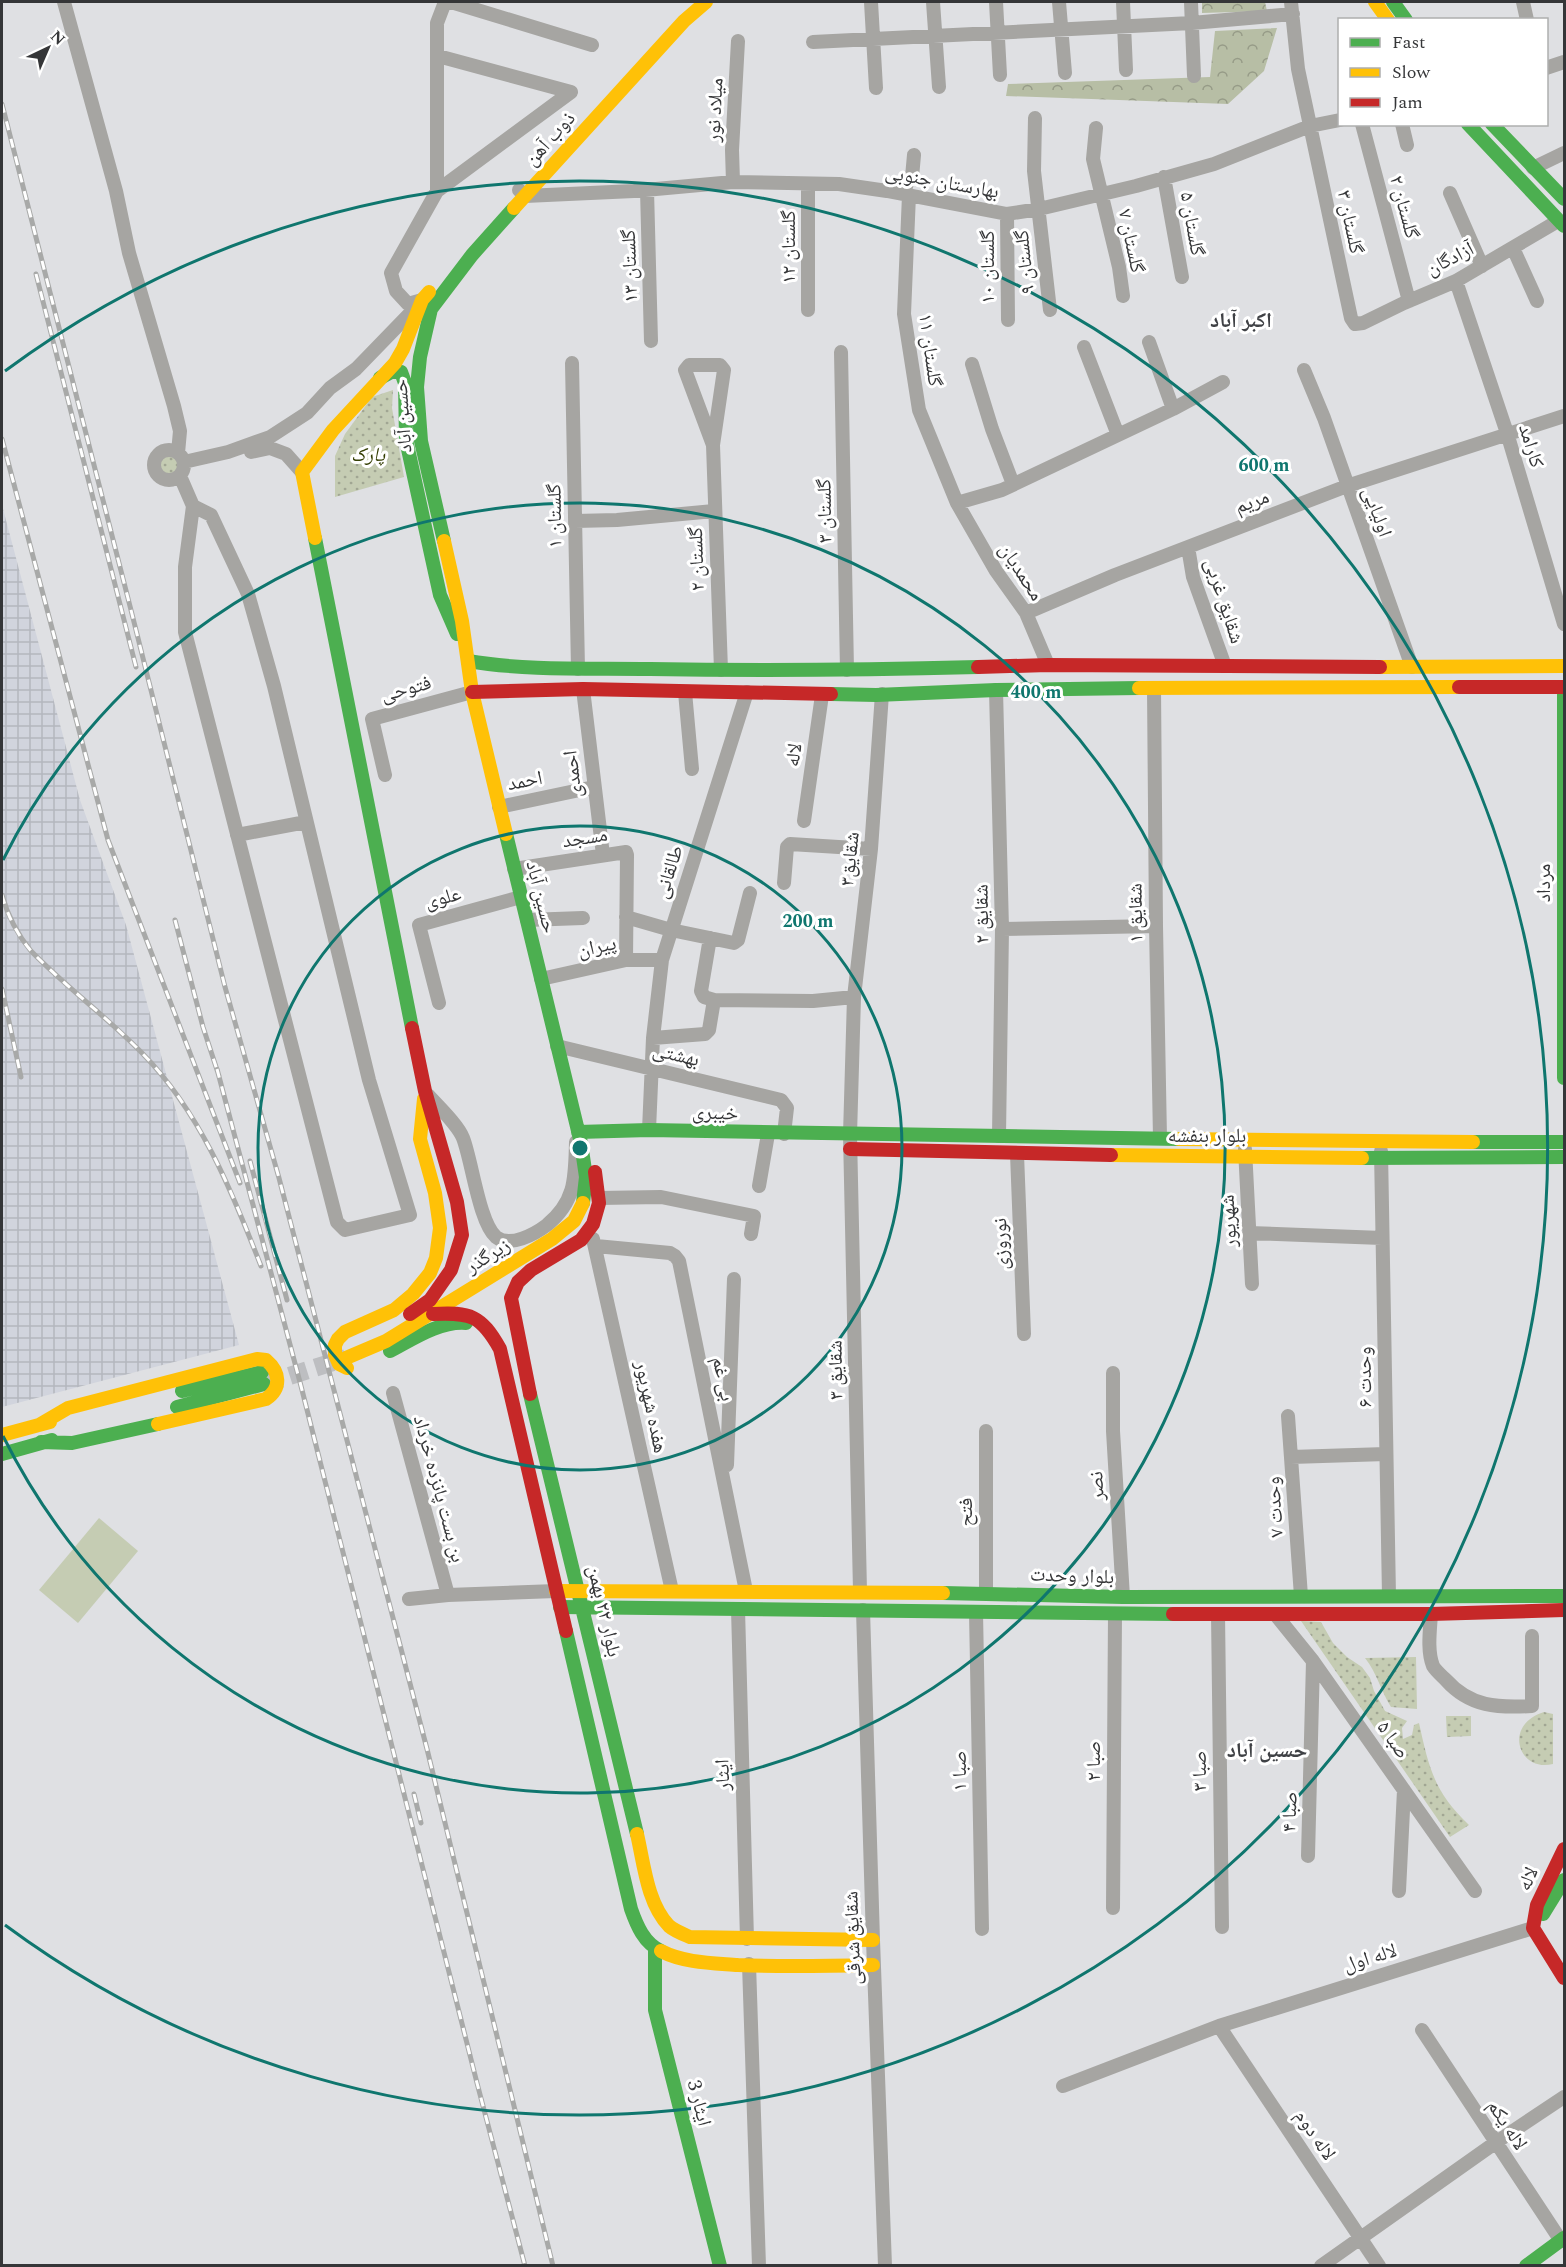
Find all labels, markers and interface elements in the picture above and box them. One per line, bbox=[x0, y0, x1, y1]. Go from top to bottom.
north arrow bbox=[18, 18, 78, 78]
legend bbox=[1338, 18, 1548, 126]
text: N bbox=[45, 25, 71, 51]
text: Fast bbox=[1392, 29, 1425, 56]
text: Slow bbox=[1392, 59, 1431, 86]
street label: میلاد نور bbox=[698, 77, 732, 144]
text: Jam bbox=[1392, 89, 1423, 116]
street label: ذوب آهن bbox=[517, 105, 583, 173]
street label: بهارستان جنوبی bbox=[883, 157, 1001, 207]
street label: گلستان ۲ bbox=[1381, 172, 1427, 242]
street label: گلستان ۳ bbox=[1329, 187, 1371, 257]
street label: گلستان ۵ bbox=[1172, 190, 1212, 258]
street label: گلستان ۷ bbox=[1110, 206, 1152, 276]
street label: گلستان ۱۲ bbox=[774, 210, 804, 284]
street label: گلستان ۹ bbox=[1007, 228, 1043, 296]
street label: گلستان ۱۳ bbox=[614, 229, 646, 303]
street label: گلستان ۱۰ bbox=[973, 230, 1003, 304]
street label: آزادگان bbox=[1421, 234, 1480, 284]
district label: اکبر آباد bbox=[1210, 305, 1272, 337]
street label: گلستان ۱۱ bbox=[910, 312, 950, 389]
street label: حسین آباد bbox=[385, 378, 421, 454]
street label: کارامد bbox=[1510, 420, 1552, 472]
park label: پارک bbox=[351, 440, 385, 470]
text: 600 m bbox=[1238, 452, 1290, 479]
street label: گلستان ۳ bbox=[809, 478, 841, 543]
street label: مریم bbox=[1231, 482, 1273, 522]
street label: گلستان ۱ bbox=[539, 483, 571, 548]
street label: اولیایی bbox=[1354, 483, 1400, 541]
street label: گلستان ۲ bbox=[681, 526, 713, 592]
street label: محمدیان bbox=[991, 537, 1051, 607]
street label: شقایق غربی bbox=[1196, 554, 1252, 648]
street label: فتوحی bbox=[377, 668, 435, 710]
text: 400 m bbox=[1010, 679, 1062, 706]
street label: لاله bbox=[778, 741, 810, 769]
street label: احمدی bbox=[555, 749, 591, 799]
street label: احمد bbox=[505, 763, 545, 799]
street label: مسجد bbox=[560, 820, 610, 856]
street label: شقایق۳ bbox=[832, 830, 868, 888]
street label: طالقانی bbox=[646, 841, 692, 903]
street label: حسین آباد bbox=[518, 858, 565, 937]
street label: مرداد bbox=[1529, 864, 1559, 902]
street label: علوی bbox=[421, 879, 465, 917]
street label: شقایق ۱ bbox=[1120, 883, 1152, 943]
street label: شقایق ۲ bbox=[966, 884, 998, 944]
text: 200 m bbox=[782, 908, 834, 935]
street label: پیران bbox=[575, 928, 619, 966]
street label: بهشتی bbox=[650, 1035, 702, 1075]
street label: خیبری bbox=[691, 1097, 739, 1129]
street label: بلوار بنفشه bbox=[1168, 1121, 1246, 1151]
centre of rings bbox=[570, 1138, 590, 1158]
street label: شهریور bbox=[1213, 1194, 1245, 1249]
street label: نوروزی bbox=[985, 1217, 1017, 1271]
street label: زیرگذر bbox=[459, 1231, 516, 1282]
street label: شقایق ۳ bbox=[820, 1340, 852, 1400]
street label: وحدت ۶ bbox=[1349, 1346, 1381, 1408]
street label: بی غم bbox=[704, 1354, 742, 1404]
street label: هفده شهریور bbox=[626, 1357, 675, 1456]
street label: بن بست پانزده خرداد bbox=[405, 1412, 473, 1566]
street label: نصر bbox=[1081, 1471, 1113, 1502]
street label: وحدت ۷ bbox=[1258, 1476, 1292, 1538]
street label: فتح bbox=[951, 1498, 981, 1526]
street label: بلوار وحدت bbox=[1029, 1560, 1115, 1592]
street label: بلوار ۲۲ بهمن bbox=[579, 1562, 629, 1660]
street label: صبا ۵ bbox=[1369, 1715, 1417, 1765]
district label: حسین آباد bbox=[1227, 1735, 1307, 1767]
street label: صبا ۲ bbox=[1079, 1741, 1109, 1781]
street label: صبا ۱ bbox=[945, 1750, 975, 1792]
street label: صبا ۳ bbox=[1185, 1750, 1215, 1792]
street label: ایثار bbox=[707, 1759, 739, 1792]
street label: صبا ۴ bbox=[1274, 1791, 1306, 1833]
street label: لاله bbox=[1509, 1862, 1547, 1896]
street label: شقایق شرقی bbox=[836, 1890, 870, 1986]
street label: لاله اول bbox=[1339, 1936, 1401, 1980]
street label: ایثار 3 bbox=[679, 2077, 719, 2129]
street label: لاله یکم bbox=[1479, 2094, 1535, 2156]
street label: لاله دوم bbox=[1287, 2103, 1343, 2167]

